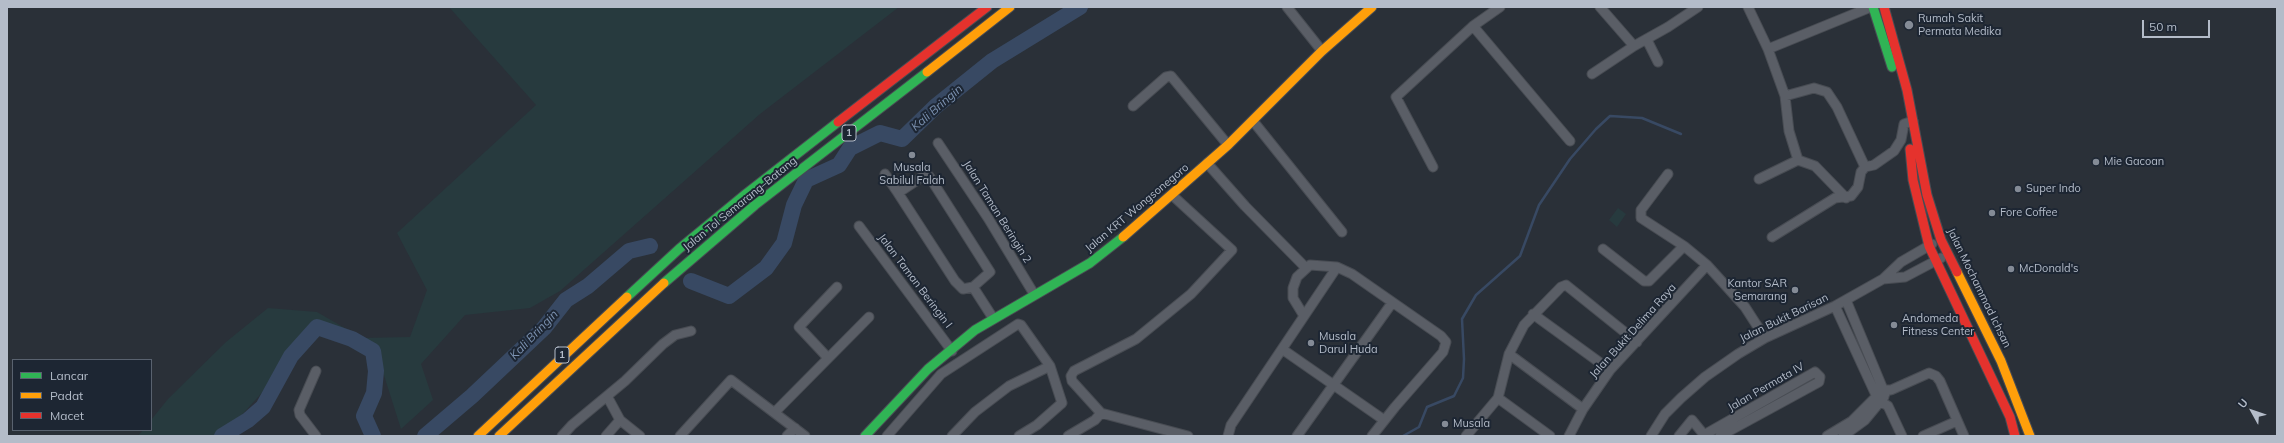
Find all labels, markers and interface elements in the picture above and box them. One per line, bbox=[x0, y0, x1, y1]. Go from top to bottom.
place label: Rumah Sakit Permata Medika bbox=[1918, 12, 2001, 38]
scale bar bbox=[2144, 12, 2212, 38]
marker: Rumah Sakit Permata Medika bbox=[1903, 19, 1915, 31]
text: 50 m bbox=[2149, 19, 2177, 34]
water label: Kali Bringin bbox=[908, 82, 966, 134]
road number: 1 bbox=[842, 125, 856, 141]
marker: Musala Sabilul Falah bbox=[907, 150, 917, 160]
street label: Jalan Tol Semarang–Batang bbox=[681, 154, 799, 254]
place label: Mie Gacoan bbox=[2104, 155, 2164, 169]
marker: Mie Gacoan bbox=[2091, 157, 2101, 167]
street label: Jalan Taman Beringin 2 bbox=[960, 158, 1034, 266]
place label: Musala Sabilul Falah bbox=[879, 161, 945, 187]
street label: Jalan KRT Wongsonegoro bbox=[1083, 161, 1191, 255]
place label: Super Indo bbox=[2026, 182, 2081, 196]
marker: Super Indo bbox=[2013, 184, 2023, 194]
place label: Fore Coffee bbox=[2000, 206, 2057, 220]
marker: Fore Coffee bbox=[1987, 208, 1997, 218]
street label: Jalan Mochammad Ichsan bbox=[1944, 226, 2014, 350]
street label: Jalan Taman Beringin I bbox=[875, 231, 955, 331]
place label: McDonald's bbox=[2019, 262, 2079, 276]
marker: McDonald's bbox=[2006, 264, 2016, 274]
place label: Kantor SAR Semarang bbox=[1728, 277, 1787, 303]
street label: Jalan Bukit Delima Raya bbox=[1587, 281, 1679, 381]
marker: Kantor SAR Semarang bbox=[1790, 285, 1800, 295]
street label: Jalan Bukit Barisan bbox=[1738, 291, 1830, 345]
water label: Kali Bringin bbox=[507, 307, 561, 363]
place label: Andomeda Fitness Center bbox=[1902, 312, 1974, 338]
marker: Andomeda Fitness Center bbox=[1889, 320, 1899, 330]
place label: Musala Darul Huda bbox=[1319, 330, 1378, 356]
marker: Musala Darul Huda bbox=[1306, 338, 1316, 348]
road number: 1 bbox=[555, 347, 569, 363]
legend bbox=[12, 359, 152, 431]
street label: Jalan Permata IV bbox=[1726, 360, 1806, 414]
text: Lancar bbox=[50, 368, 88, 383]
text: Padat bbox=[50, 388, 83, 403]
north arrow bbox=[2232, 391, 2272, 431]
text: U bbox=[2235, 396, 2251, 411]
text: Macet bbox=[50, 408, 84, 423]
place label: Musala bbox=[1453, 417, 1490, 431]
marker: Musala bbox=[1440, 419, 1450, 429]

